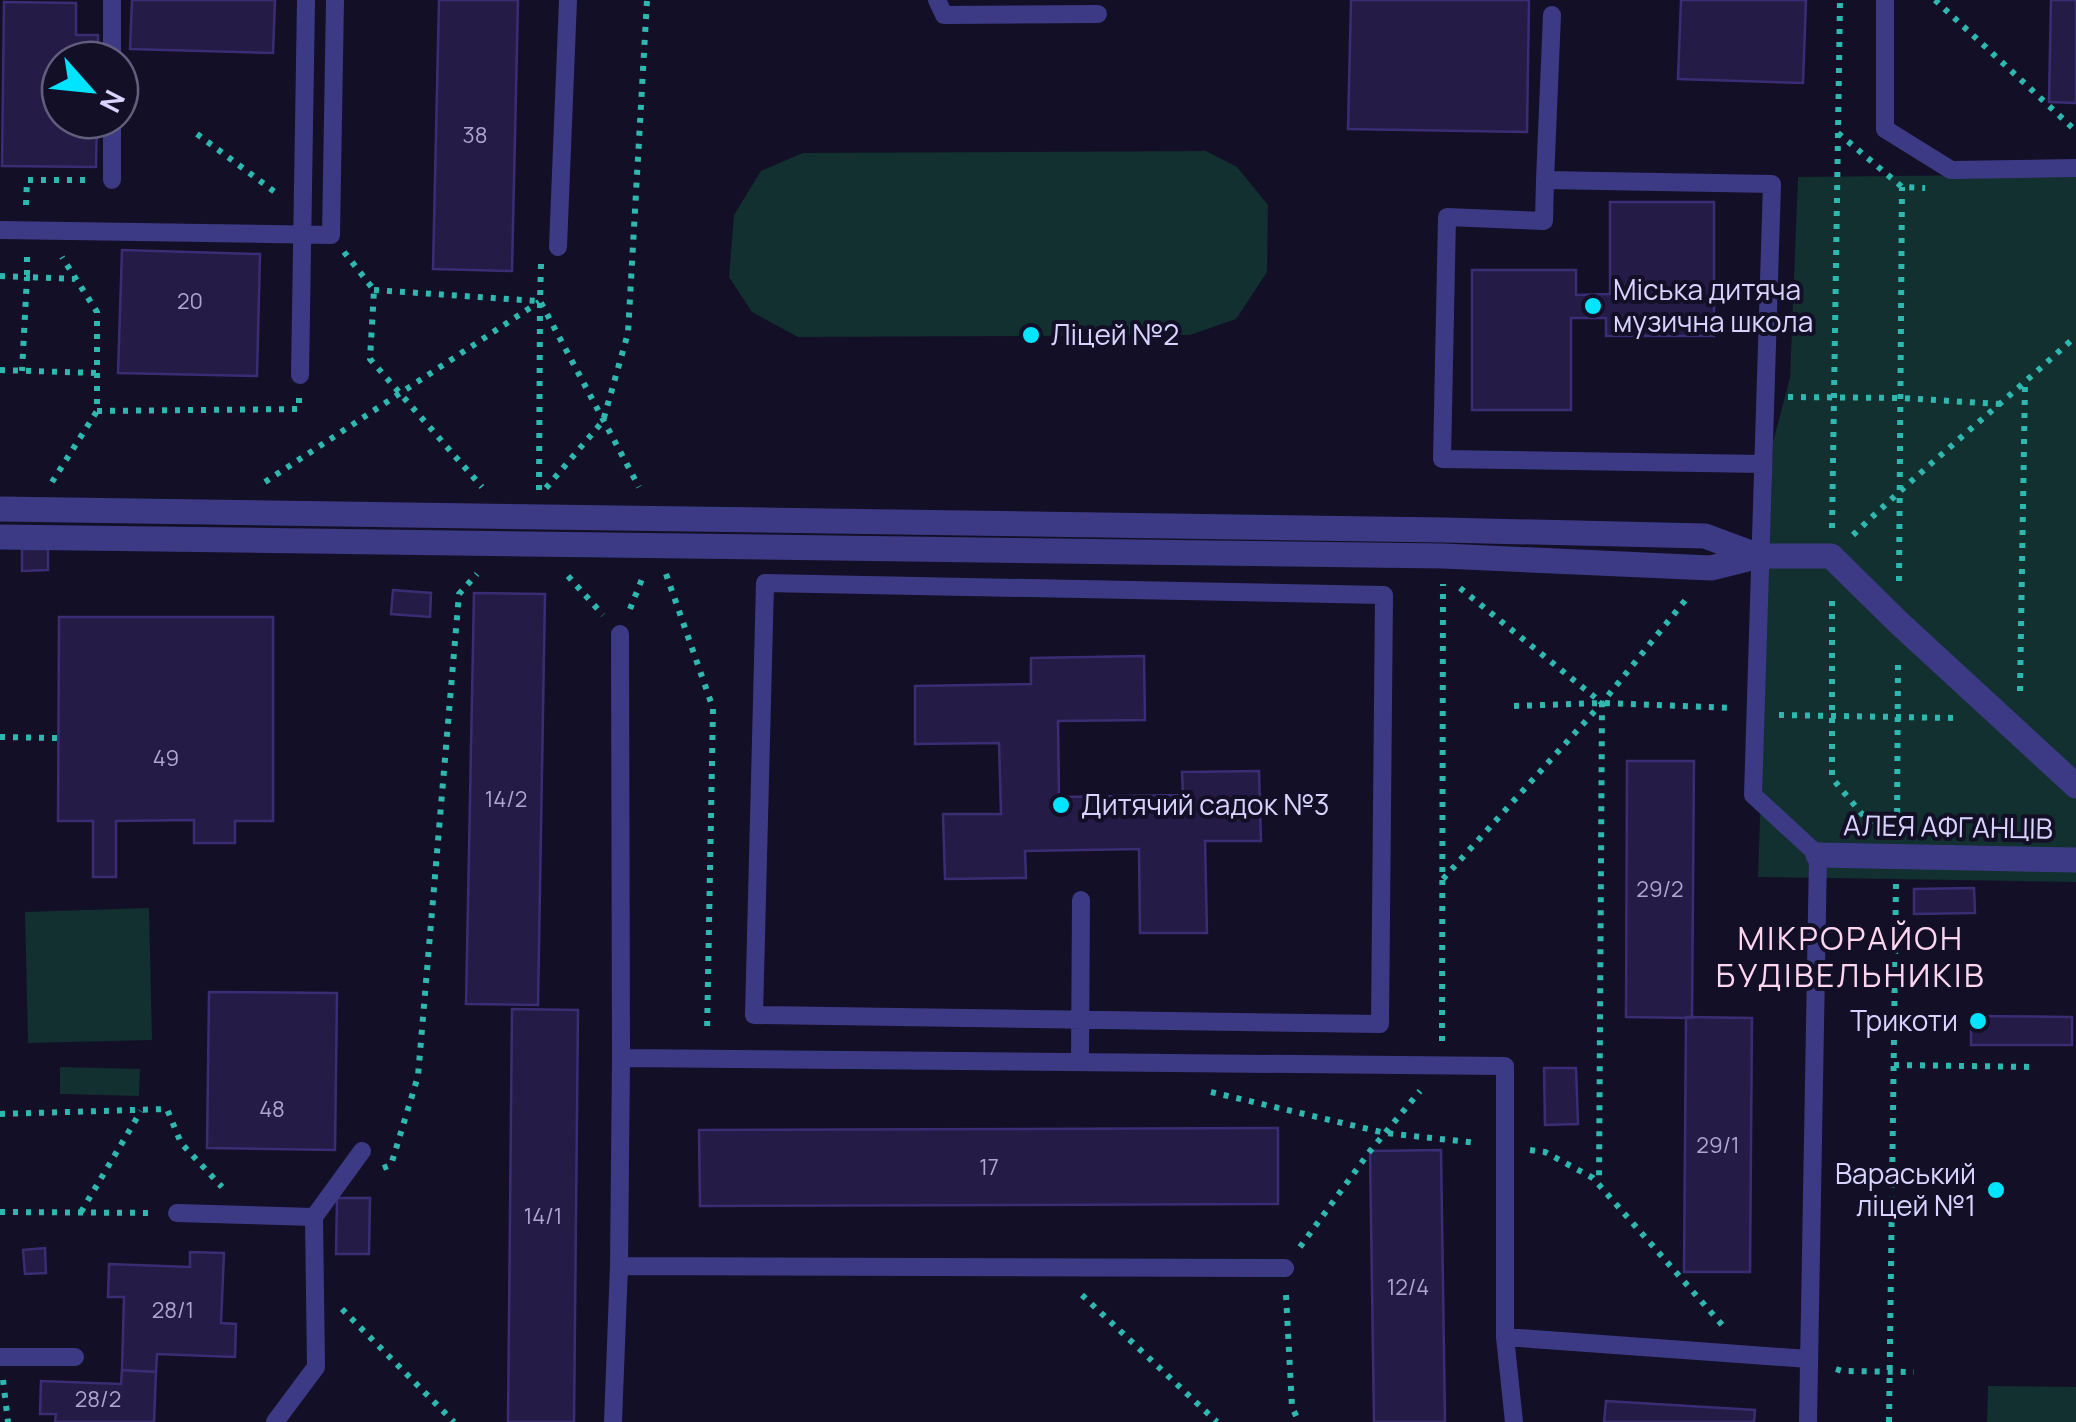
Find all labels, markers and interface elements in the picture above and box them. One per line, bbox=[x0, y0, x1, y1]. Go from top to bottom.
north arrow bbox=[40, 40, 140, 140]
text: N bbox=[92, 84, 135, 119]
house number: 38 bbox=[463, 120, 487, 150]
place label: Міська дитяча музична школа bbox=[1613, 270, 1813, 340]
house number: 20 bbox=[177, 286, 203, 316]
marker: Міська дитяча музична школа bbox=[1582, 295, 1604, 317]
place label: Ліцей №2 bbox=[1051, 315, 1179, 353]
marker: Ліцей №2 bbox=[1020, 324, 1042, 346]
house number: 49 bbox=[153, 743, 179, 773]
house number: 14/2 bbox=[485, 784, 527, 814]
place label: Дитячий садок №3 bbox=[1081, 785, 1330, 823]
marker: Дитячий садок №3 bbox=[1050, 794, 1072, 816]
street label: АЛЕЯ АФГАНЦІВ bbox=[1843, 805, 2053, 847]
house number: 29/2 bbox=[1636, 874, 1684, 904]
district label: МІКРОРАЙОН БУДІВЕЛЬНИКІВ bbox=[1716, 916, 1986, 997]
place label: Трикоти bbox=[1850, 1001, 1958, 1039]
marker: Трикоти bbox=[1967, 1010, 1989, 1032]
house number: 48 bbox=[259, 1094, 285, 1124]
house number: 29/1 bbox=[1696, 1130, 1740, 1160]
house number: 17 bbox=[979, 1152, 999, 1182]
place label: Вараський ліцей №1 bbox=[1835, 1154, 1976, 1224]
marker: Вараський ліцей №1 bbox=[1985, 1179, 2007, 1201]
house number: 14/1 bbox=[524, 1201, 562, 1231]
house number: 12/4 bbox=[1387, 1272, 1429, 1302]
house number: 28/1 bbox=[152, 1295, 194, 1325]
house number: 28/2 bbox=[75, 1384, 121, 1414]

